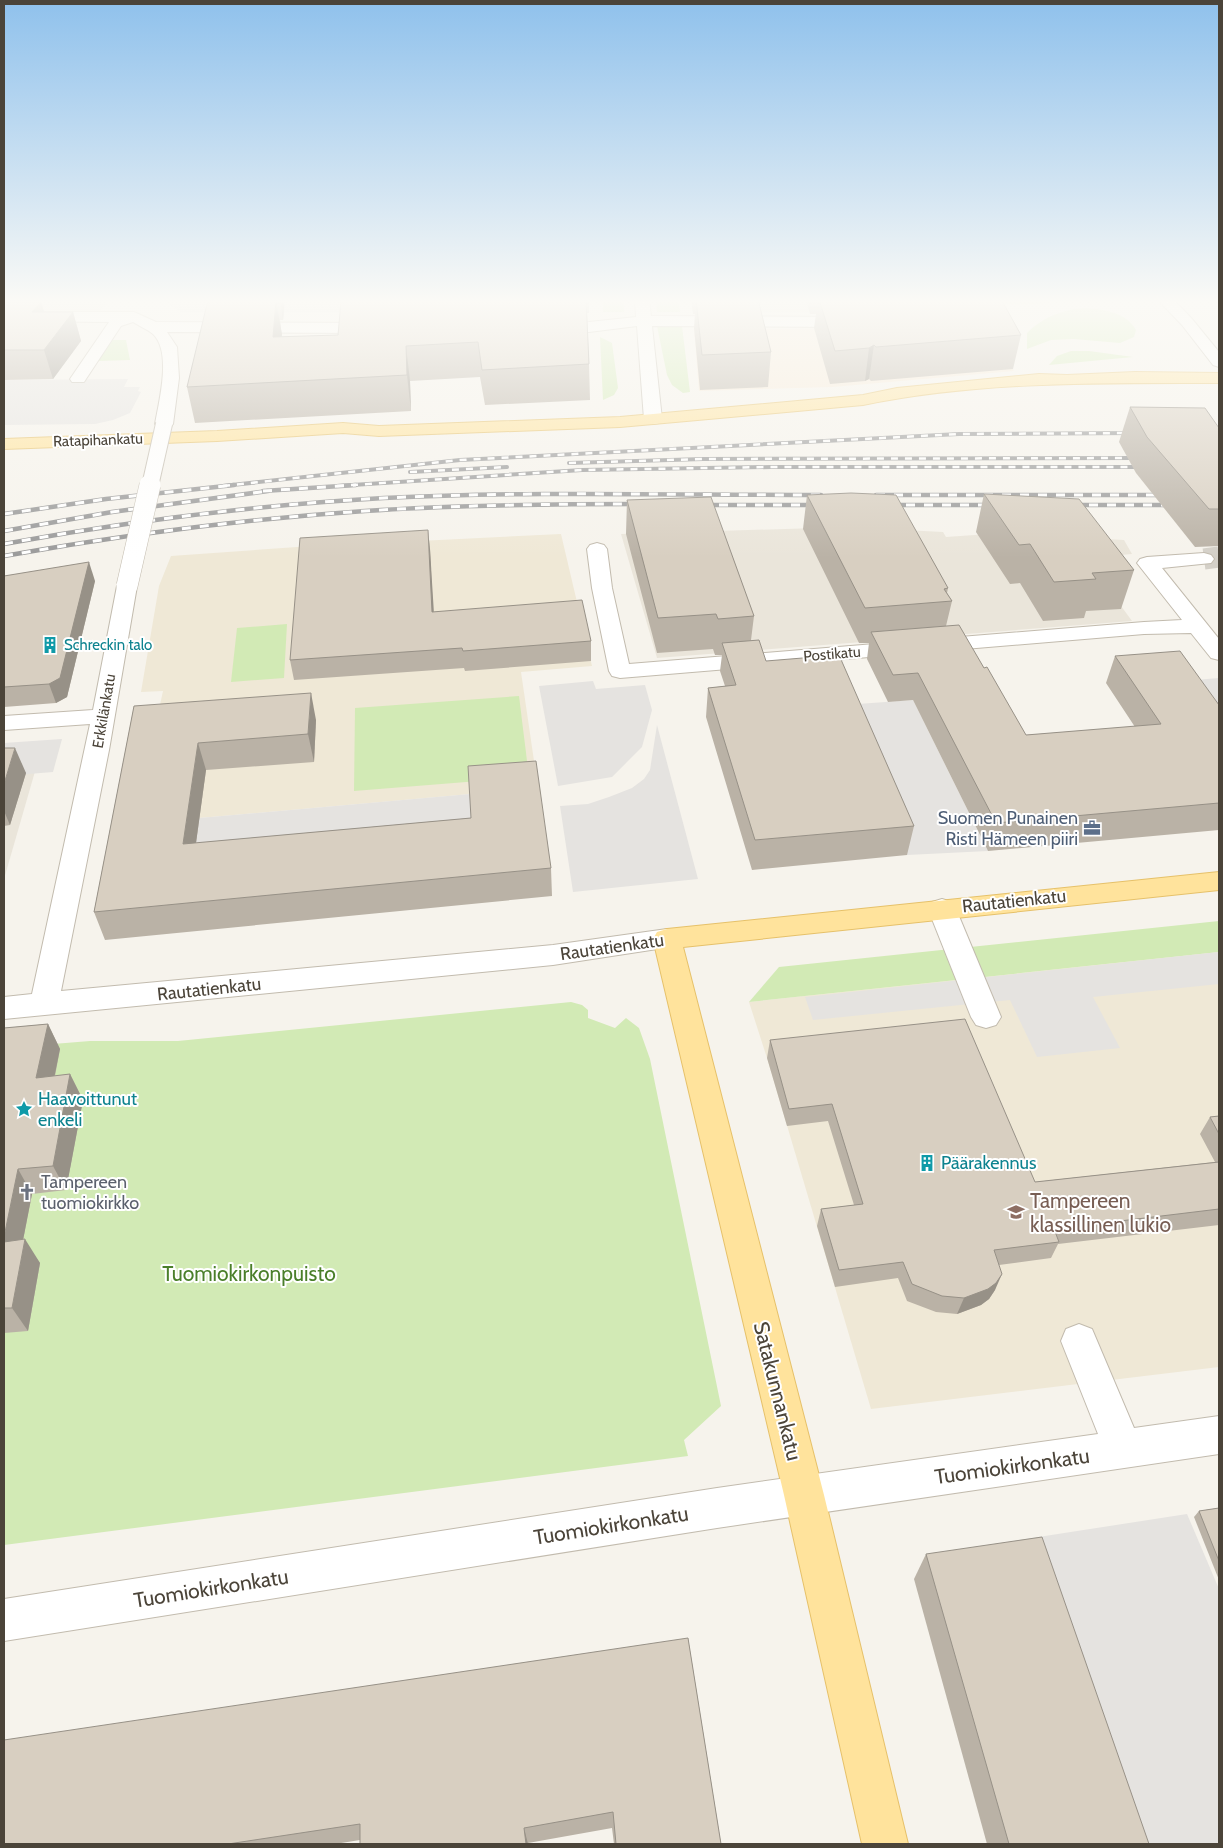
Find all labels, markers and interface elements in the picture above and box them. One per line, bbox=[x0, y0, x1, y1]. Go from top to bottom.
street label: Ratapihankatu bbox=[53, 429, 143, 451]
building icon: Schreckin talo bbox=[40, 635, 60, 655]
place label: Schreckin talo bbox=[64, 636, 152, 654]
street label: Postikatu bbox=[802, 643, 862, 665]
street label: Erkkilänkatu bbox=[89, 672, 119, 750]
place label: Suomen Punainen Risti Hämeen piiri bbox=[938, 807, 1078, 850]
office icon: Suomen Punainen Risti Hämeen piiri bbox=[1082, 818, 1102, 838]
street label: Rautatienkatu bbox=[961, 885, 1067, 917]
street label: Rautatienkatu bbox=[559, 929, 665, 965]
street label: Rautatienkatu bbox=[156, 973, 262, 1005]
place label: Haavoittunut enkeli bbox=[38, 1088, 137, 1131]
place icon: Haavoittunut enkeli bbox=[14, 1099, 34, 1119]
place label: Päärakennus bbox=[941, 1152, 1036, 1174]
building icon: Päärakennus bbox=[917, 1153, 937, 1173]
place label: Tampereen tuomiokirkko bbox=[41, 1171, 139, 1214]
church icon: Tampereen tuomiokirkko bbox=[17, 1182, 37, 1202]
place label: Tampereen klassillinen lukio bbox=[1030, 1188, 1171, 1237]
school or university icon: Tampereen klassillinen lukio bbox=[1006, 1202, 1026, 1222]
park label: Tuomiokirkonpuisto bbox=[162, 1261, 336, 1286]
street label: Satakunnankatu bbox=[749, 1319, 807, 1463]
street label: Tuomiokirkonkatu bbox=[933, 1443, 1091, 1489]
street label: Tuomiokirkonkatu bbox=[532, 1500, 690, 1550]
street label: Tuomiokirkonkatu bbox=[132, 1563, 290, 1613]

